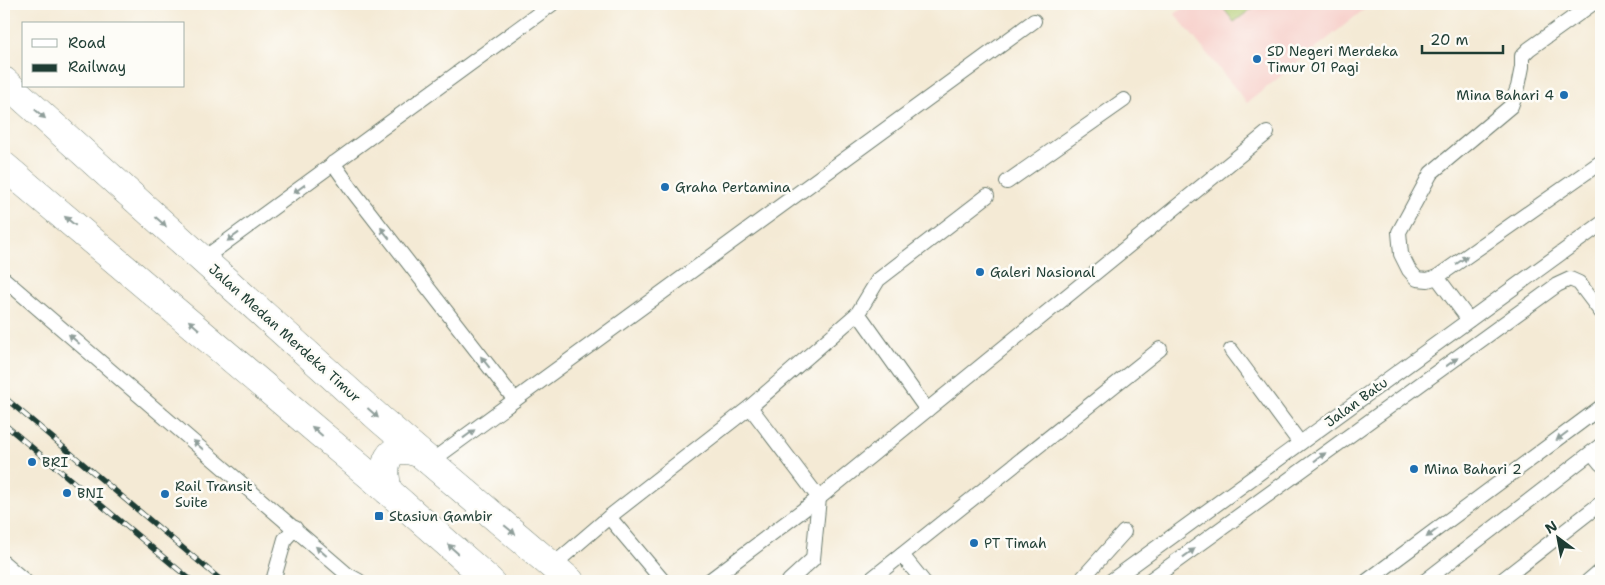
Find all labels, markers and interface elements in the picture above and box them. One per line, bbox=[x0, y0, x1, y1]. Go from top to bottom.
legend bbox=[22, 22, 185, 88]
scale bar bbox=[1422, 22, 1504, 54]
text: 20 m bbox=[1430, 30, 1469, 50]
text: Road bbox=[68, 33, 106, 53]
place label: SD Negeri Merdeka Timur 01 Pagi bbox=[1267, 42, 1398, 76]
marker: SD Negeri Merdeka Timur 01 Pagi bbox=[1251, 53, 1263, 65]
text: Railway bbox=[68, 57, 126, 77]
place label: Mina Bahari 4 bbox=[1456, 86, 1554, 104]
marker: Mina Bahari 4 bbox=[1558, 89, 1570, 101]
one-way arrow bbox=[34, 108, 47, 119]
place label: Graha Pertamina bbox=[675, 178, 791, 196]
marker: Graha Pertamina bbox=[659, 181, 671, 193]
one-way arrow bbox=[292, 184, 306, 194]
one-way arrow bbox=[63, 215, 76, 226]
one-way arrow bbox=[155, 216, 167, 228]
one-way arrow bbox=[380, 227, 391, 240]
one-way arrow bbox=[227, 231, 240, 242]
one-way arrow bbox=[1455, 255, 1469, 265]
street label: Jalan Medan Merdeka Timur bbox=[205, 260, 365, 406]
place label: Galeri Nasional bbox=[990, 263, 1096, 281]
marker: Galeri Nasional bbox=[974, 266, 986, 278]
one-way arrow bbox=[187, 320, 200, 331]
one-way arrow bbox=[68, 334, 81, 345]
one-way arrow bbox=[479, 356, 490, 369]
one-way arrow bbox=[1445, 357, 1459, 367]
street label: Jalan Batu bbox=[1321, 373, 1391, 431]
one-way arrow bbox=[366, 407, 378, 419]
one-way arrow bbox=[311, 426, 324, 437]
one-way arrow bbox=[462, 428, 475, 439]
one-way arrow bbox=[1556, 431, 1569, 442]
one-way arrow bbox=[192, 439, 204, 451]
one-way arrow bbox=[1313, 452, 1327, 462]
place label: BRI bbox=[42, 453, 68, 471]
marker: BRI bbox=[26, 456, 38, 468]
place label: Mina Bahari 2 bbox=[1424, 460, 1522, 478]
marker: Mina Bahari 2 bbox=[1408, 463, 1420, 475]
place label: Rail Transit Suite bbox=[175, 477, 253, 511]
place label: BNI bbox=[77, 484, 104, 502]
marker: BNI bbox=[61, 487, 73, 499]
marker: Rail Transit Suite bbox=[159, 488, 171, 500]
place label: Stasiun Gambir bbox=[389, 507, 493, 525]
marker: Stasiun Gambir bbox=[373, 510, 385, 522]
north arrow bbox=[1532, 512, 1582, 562]
text: N bbox=[1542, 516, 1561, 538]
one-way arrow bbox=[503, 524, 515, 536]
one-way arrow bbox=[1426, 528, 1439, 539]
place label: PT Timah bbox=[984, 534, 1047, 552]
marker: PT Timah bbox=[968, 537, 980, 549]
one-way arrow bbox=[448, 543, 460, 555]
one-way arrow bbox=[315, 545, 327, 557]
one-way arrow bbox=[1182, 547, 1195, 558]

